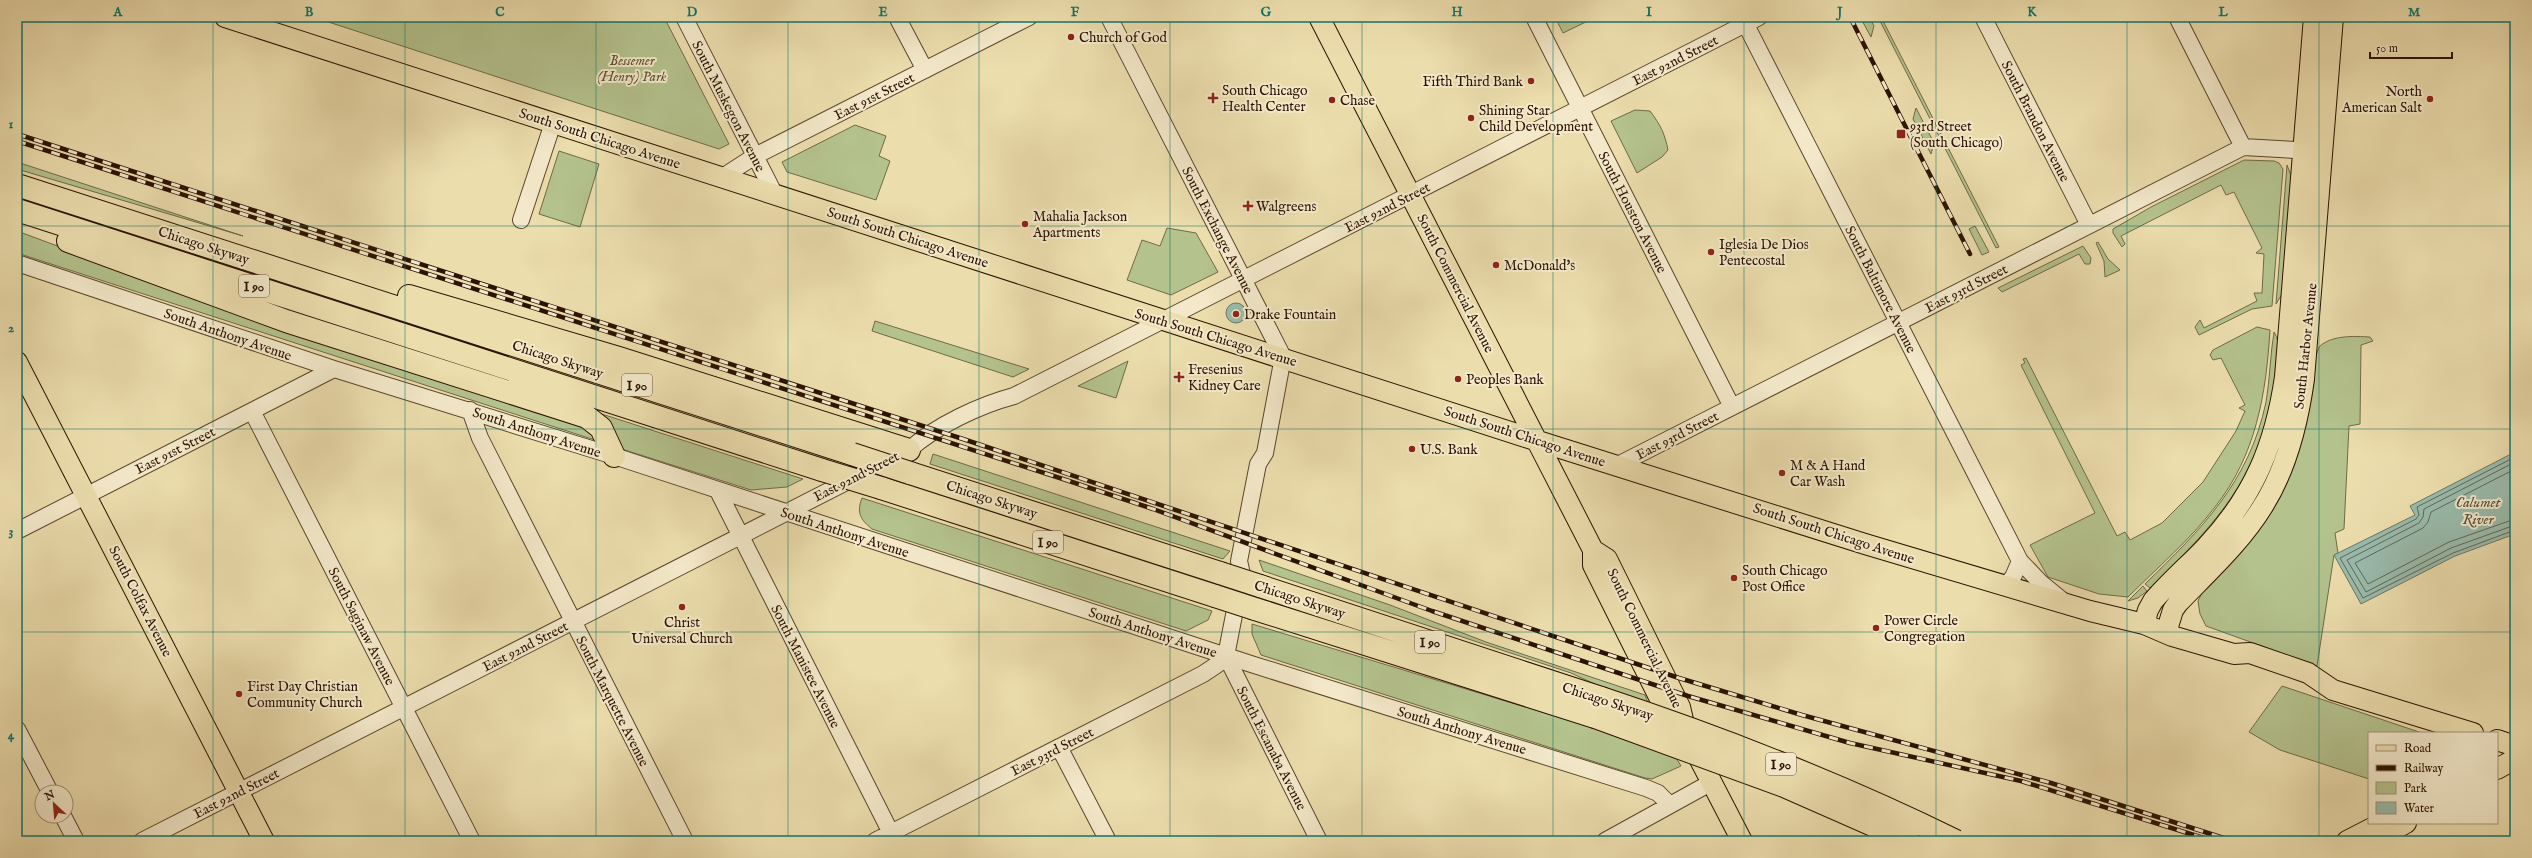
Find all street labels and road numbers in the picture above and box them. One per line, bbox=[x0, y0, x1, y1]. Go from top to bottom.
street label: East 92nd Street bbox=[1629, 31, 1722, 90]
street label: South Muskegon Avenue bbox=[687, 38, 769, 175]
street label: South Brandon Avenue bbox=[1997, 58, 2074, 185]
street label: East 91st Street bbox=[831, 69, 918, 125]
street label: South South Chicago Avenue bbox=[517, 104, 683, 174]
street label: South Houston Avenue bbox=[1594, 149, 1671, 277]
street label: South Exchange Avenue bbox=[1177, 164, 1257, 298]
street label: East 92nd Street bbox=[1341, 178, 1434, 237]
street label: South South Chicago Avenue bbox=[825, 203, 991, 273]
street label: South Commercial Avenue bbox=[1412, 211, 1498, 356]
street label: Chicago Skyway bbox=[156, 223, 252, 269]
street label: South Baltimore Avenue bbox=[1840, 223, 1920, 357]
street label: East 93rd Street bbox=[1922, 260, 2011, 317]
road number: I 90 bbox=[239, 275, 269, 297]
street label: South Harbor Avenue bbox=[2290, 282, 2322, 410]
street label: South Anthony Avenue bbox=[161, 305, 294, 365]
street label: South South Chicago Avenue bbox=[1132, 305, 1300, 371]
street label: Chicago Skyway bbox=[510, 337, 606, 383]
road number: I 90 bbox=[622, 374, 652, 396]
street label: South South Chicago Avenue bbox=[1442, 402, 1608, 472]
street label: South Anthony Avenue bbox=[470, 404, 604, 462]
street label: East 93rd Street bbox=[1633, 407, 1722, 464]
street label: East 91st Street bbox=[132, 423, 219, 479]
street label: East 92nd Street bbox=[810, 447, 903, 506]
street label: Chicago Skyway bbox=[944, 477, 1040, 523]
street label: South South Chicago Avenue bbox=[1751, 499, 1917, 569]
street label: South Anthony Avenue bbox=[778, 504, 912, 562]
road number: I 90 bbox=[1033, 531, 1063, 553]
street label: South Colfax Avenue bbox=[104, 543, 176, 661]
street label: South Saginaw Avenue bbox=[324, 564, 399, 689]
street label: South Commercial Avenue bbox=[1602, 566, 1686, 712]
street label: Chicago Skyway bbox=[1252, 577, 1348, 623]
street label: South Manistee Avenue bbox=[766, 602, 844, 732]
street label: South Anthony Avenue bbox=[1086, 604, 1220, 662]
street label: East 92nd Street bbox=[479, 617, 572, 676]
road number: I 90 bbox=[1415, 631, 1445, 653]
street label: South Marquette Avenue bbox=[571, 633, 653, 770]
street label: Chicago Skyway bbox=[1560, 679, 1656, 725]
street label: South Escanaba Avenue bbox=[1232, 683, 1310, 814]
street label: South Anthony Avenue bbox=[1395, 703, 1529, 759]
street label: East 93rd Street bbox=[1008, 723, 1097, 780]
road number: I 90 bbox=[1766, 753, 1796, 775]
street label: East 92nd Street bbox=[190, 764, 283, 823]

